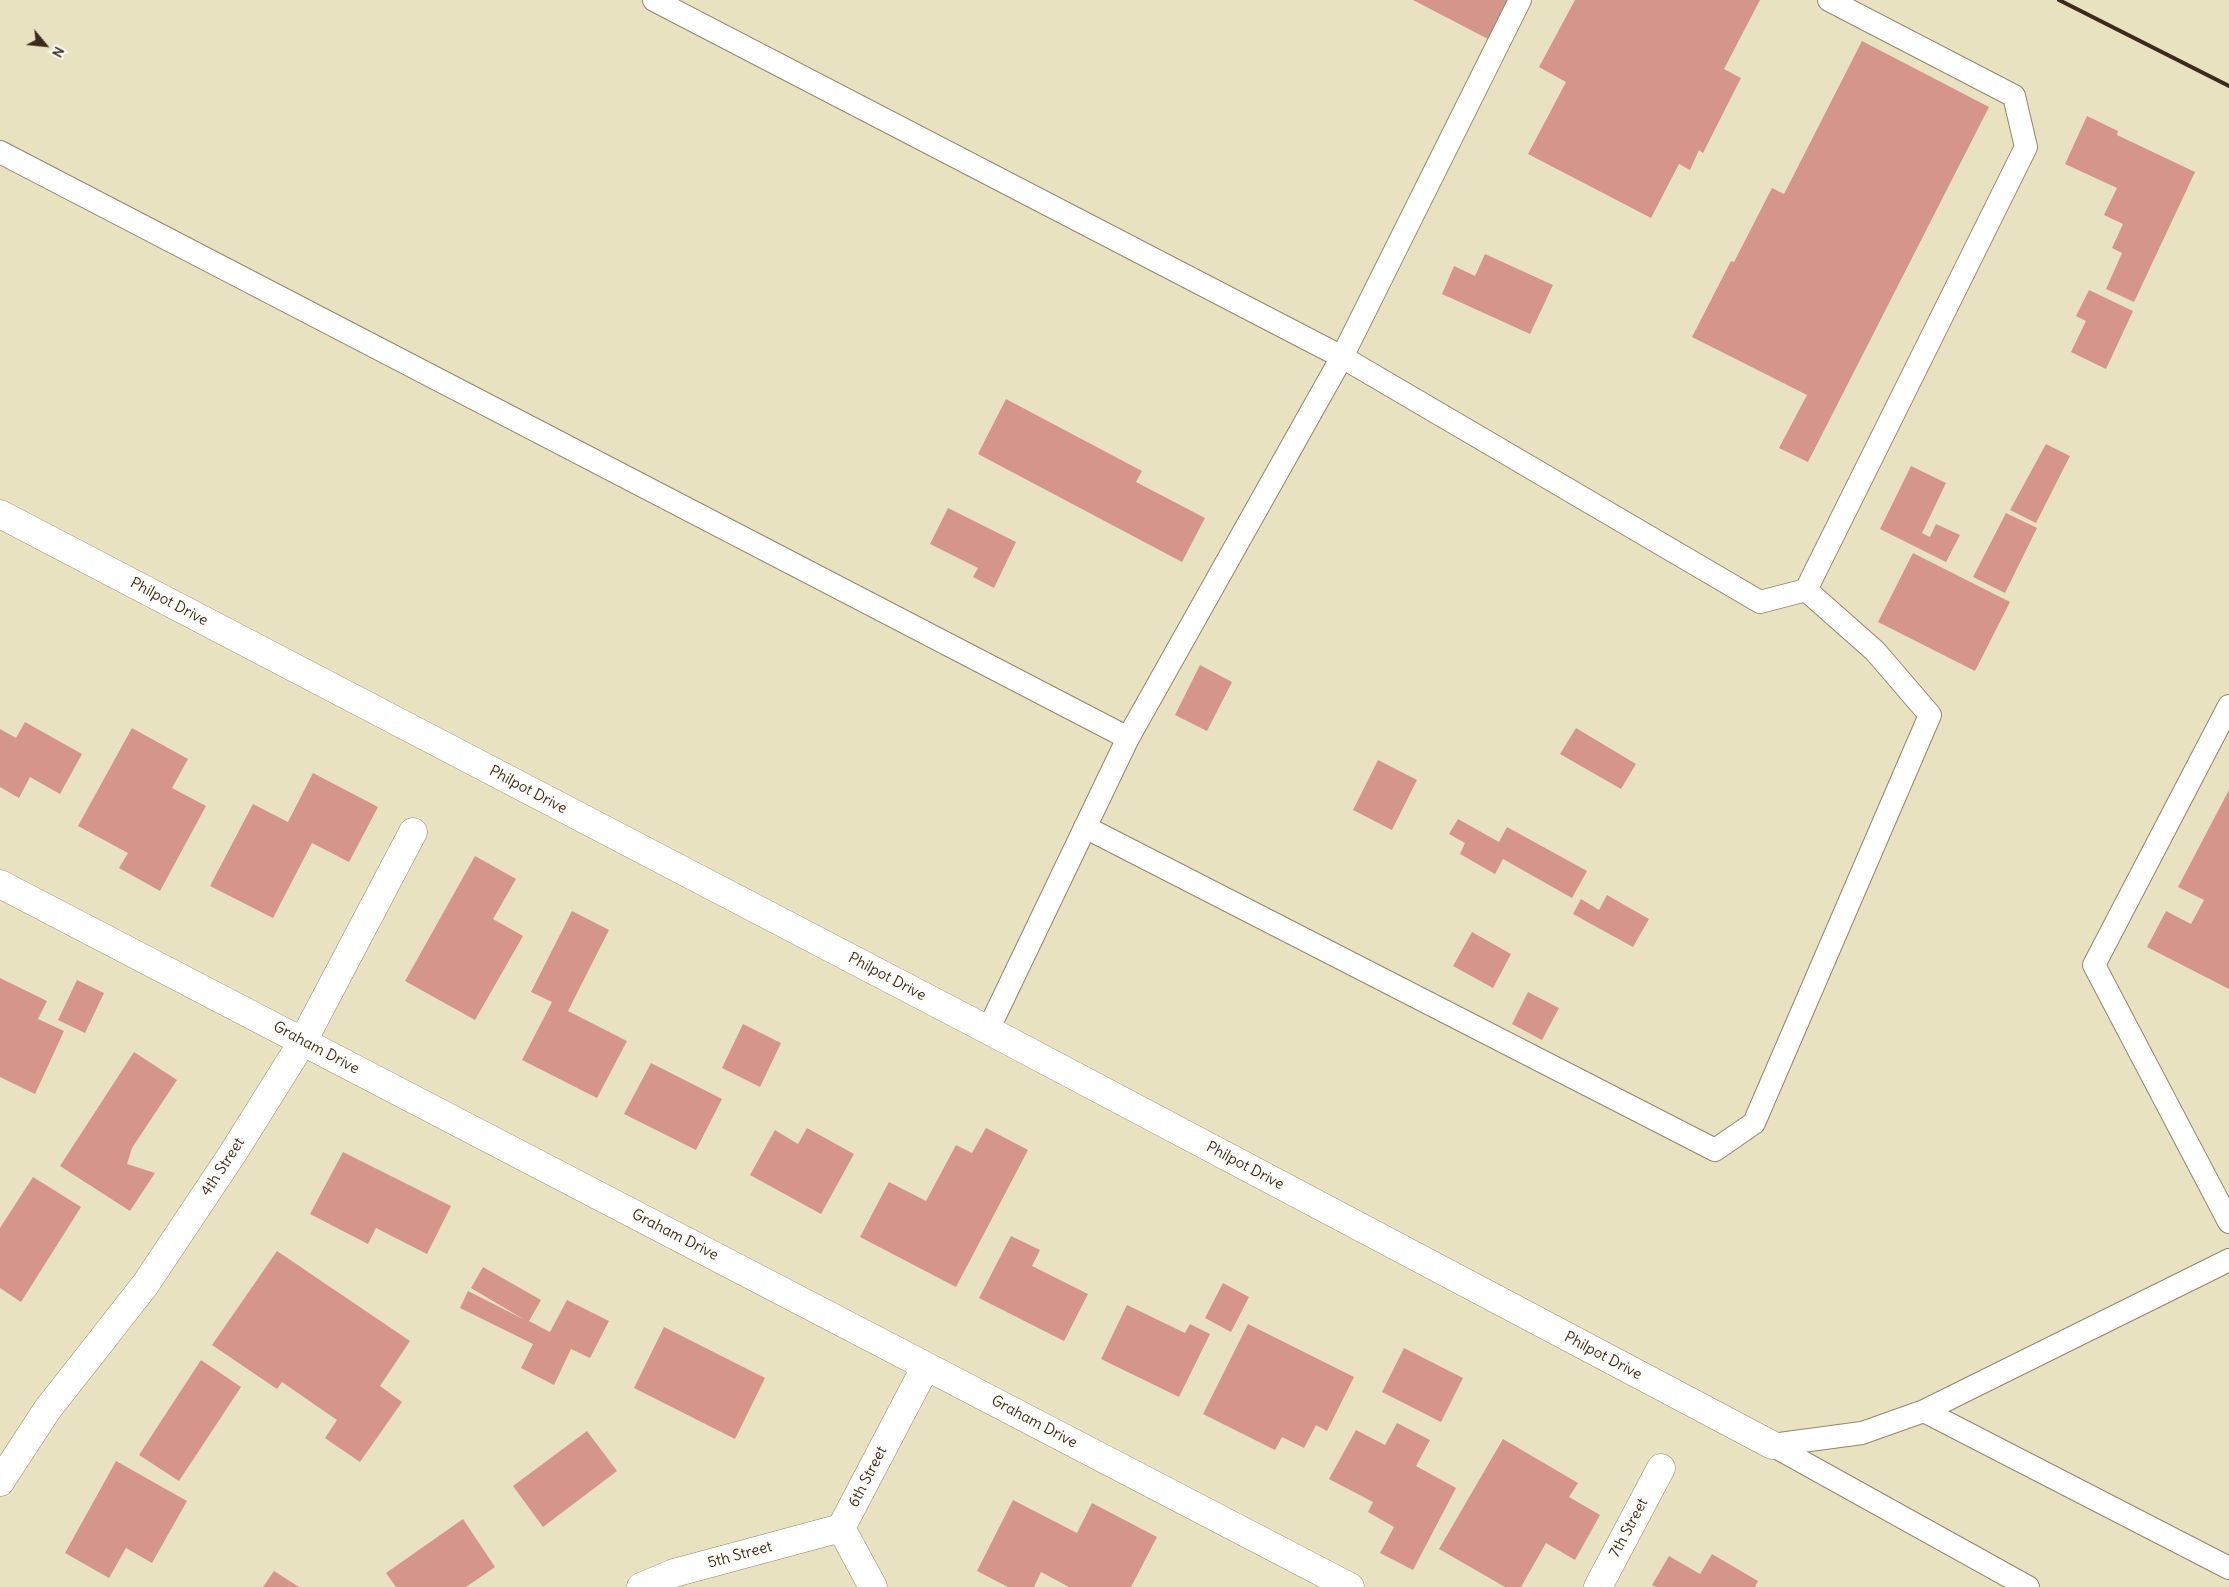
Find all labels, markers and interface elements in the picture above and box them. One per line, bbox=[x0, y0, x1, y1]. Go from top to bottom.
north arrow bbox=[20, 20, 70, 70]
text: N bbox=[48, 44, 68, 61]
street label: Philpot Drive bbox=[127, 574, 211, 630]
street label: Philpot Drive bbox=[486, 762, 570, 818]
street label: Philpot Drive bbox=[845, 949, 929, 1005]
street label: Graham Drive bbox=[270, 1018, 362, 1078]
street label: 4th Street bbox=[197, 1134, 249, 1200]
street label: Philpot Drive bbox=[1203, 1138, 1287, 1194]
street label: Graham Drive bbox=[629, 1205, 721, 1265]
street label: Philpot Drive bbox=[1561, 1328, 1645, 1384]
street label: Graham Drive bbox=[988, 1392, 1080, 1452]
street label: 6th Street bbox=[845, 1444, 891, 1510]
street label: 7th Street bbox=[1606, 1495, 1652, 1561]
street label: 5th Street bbox=[706, 1538, 774, 1572]

